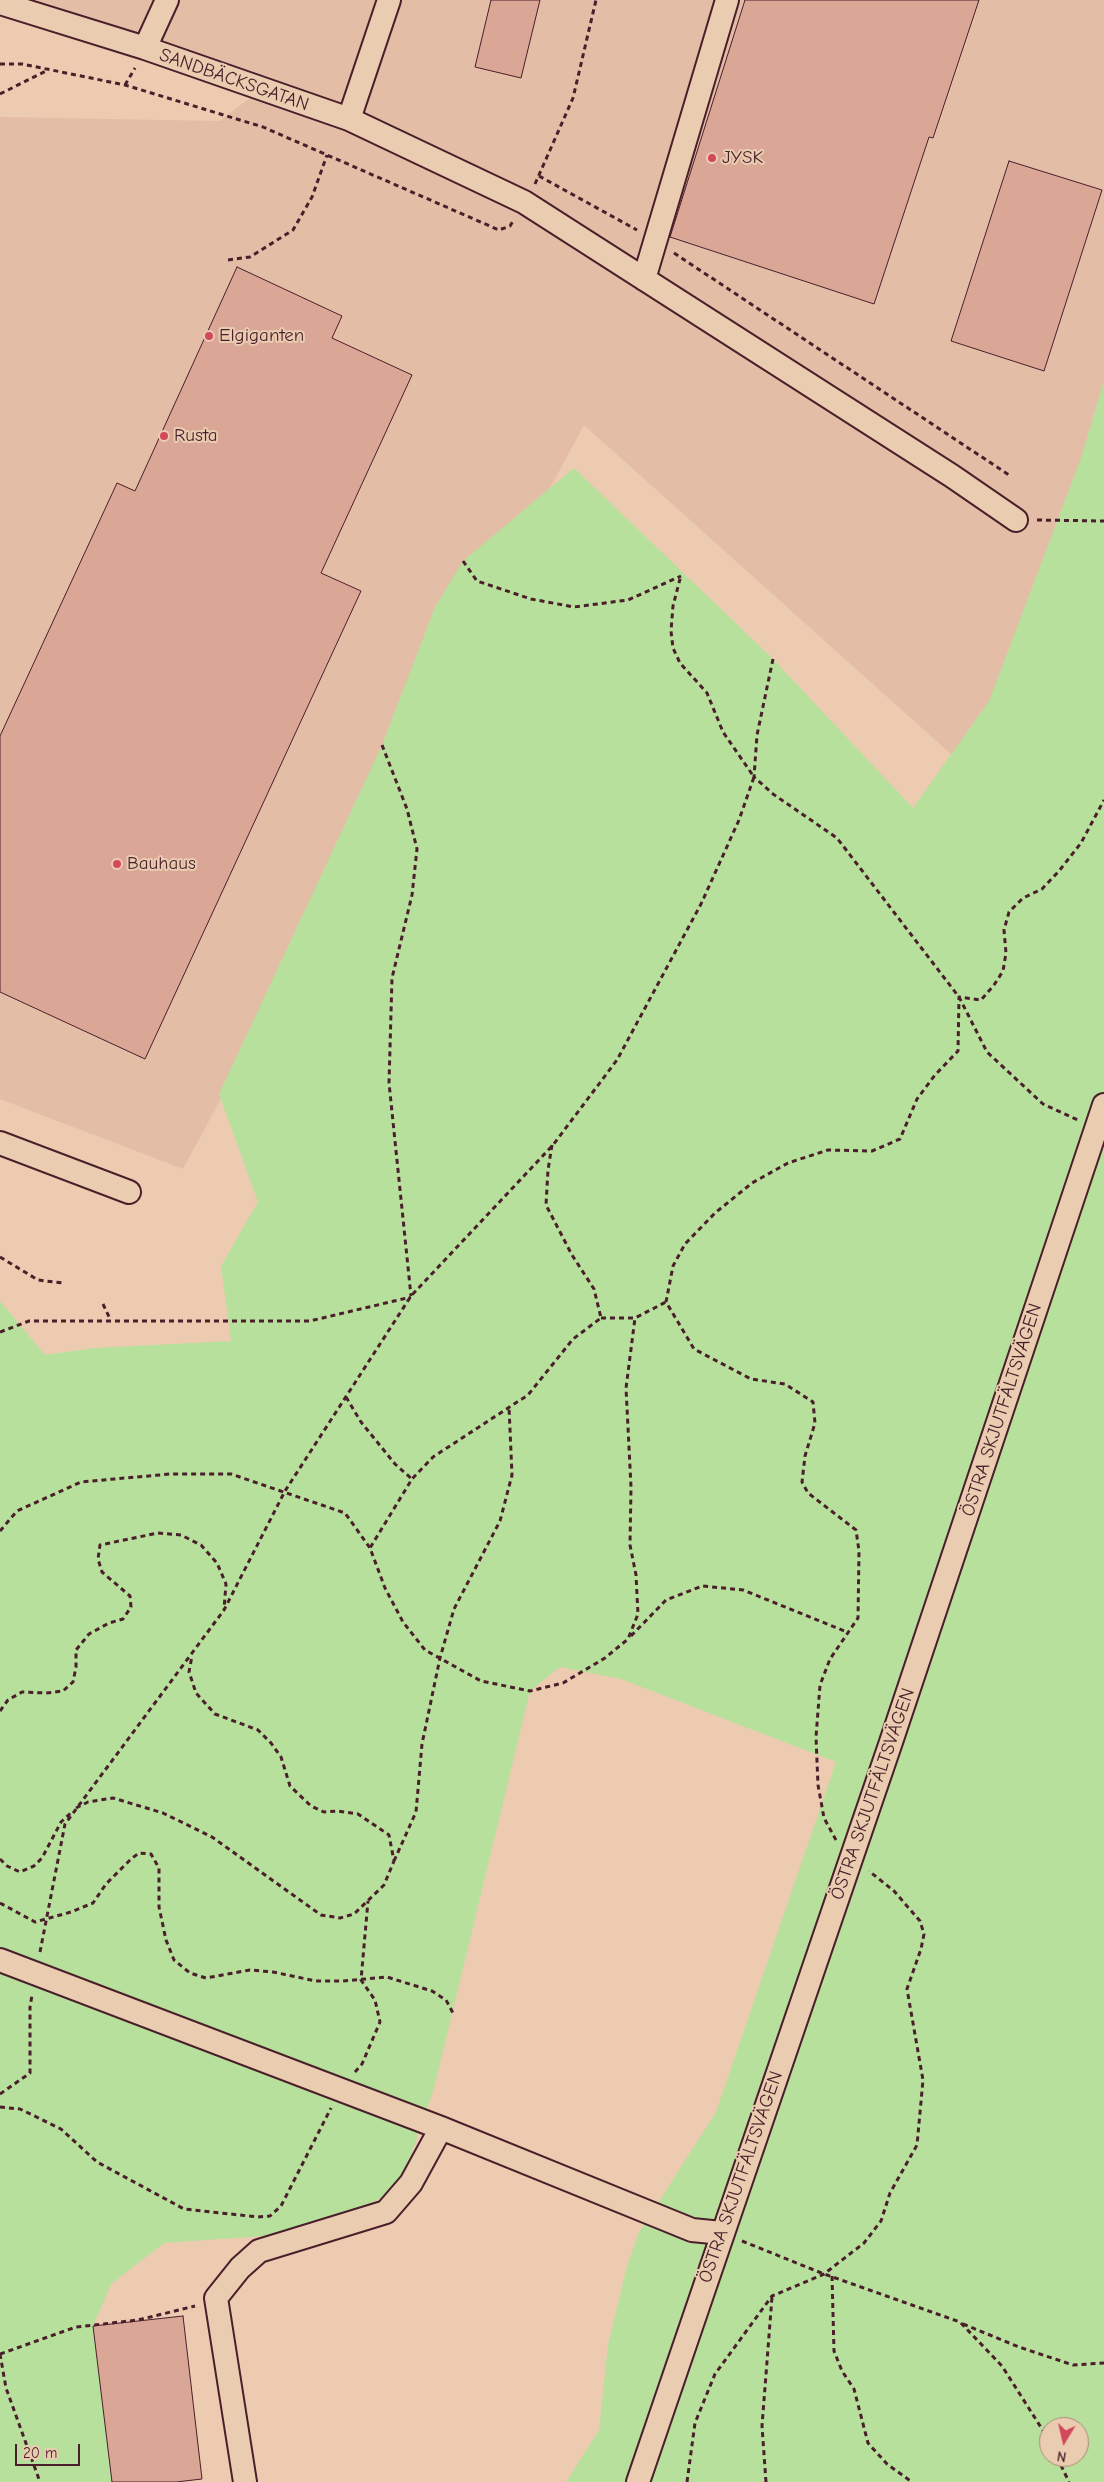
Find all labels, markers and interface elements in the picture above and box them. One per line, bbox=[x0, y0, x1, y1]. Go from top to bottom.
street label: SANDBÄCKSGATAN bbox=[156, 44, 312, 116]
place label: JYSK bbox=[722, 147, 763, 169]
marker: JYSK bbox=[706, 152, 718, 164]
place label: Elgiganten bbox=[219, 325, 304, 347]
marker: Elgiganten bbox=[203, 330, 215, 342]
place label: Rusta bbox=[174, 425, 218, 447]
marker: Rusta bbox=[158, 430, 170, 442]
place label: Bauhaus bbox=[127, 853, 196, 875]
marker: Bauhaus bbox=[111, 858, 123, 870]
street label: ÖSTRA SKJUTFÄLTSVÄGEN bbox=[957, 1301, 1047, 1519]
street label: ÖSTRA SKJUTFÄLTSVÄGEN bbox=[826, 1685, 920, 1903]
street label: ÖSTRA SKJUTFÄLTSVÄGEN bbox=[694, 2068, 788, 2286]
north arrow bbox=[1039, 2417, 1089, 2467]
scale bar bbox=[18, 2434, 82, 2466]
text: 20 m bbox=[23, 2444, 57, 2462]
text: N bbox=[1056, 2447, 1068, 2465]

